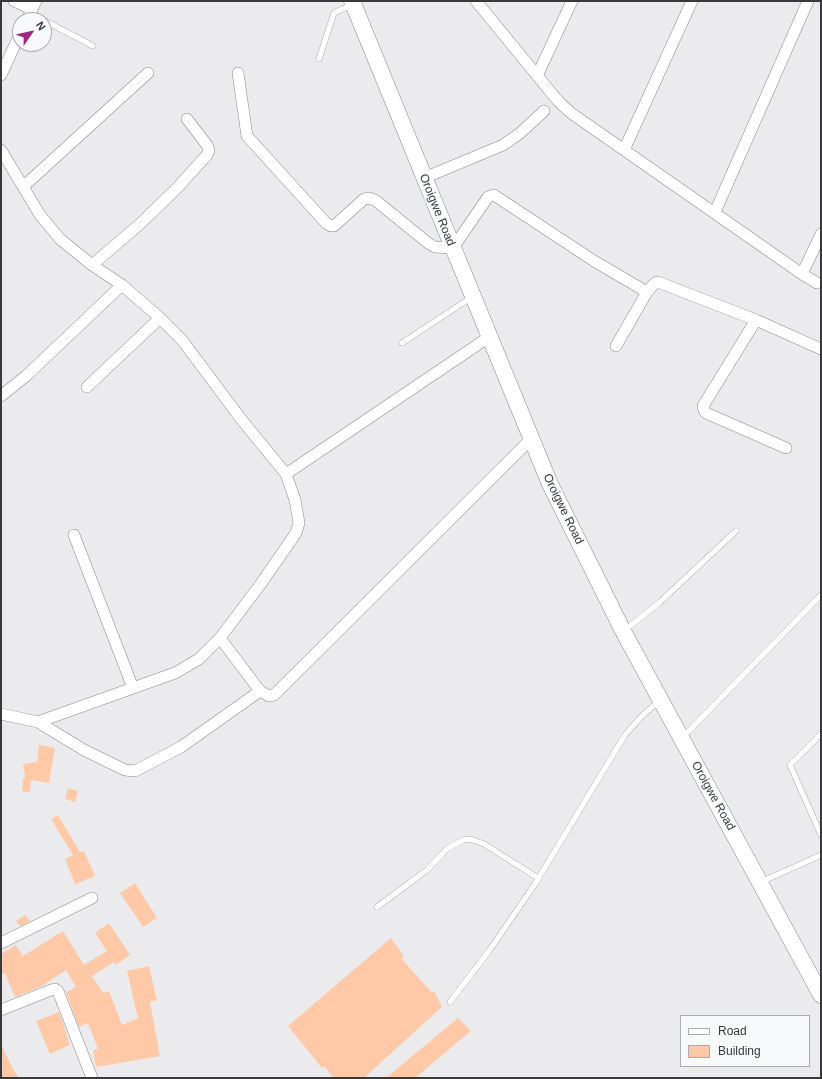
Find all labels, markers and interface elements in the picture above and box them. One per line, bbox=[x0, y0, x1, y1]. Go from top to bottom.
north arrow bbox=[12, 12, 52, 52]
text: N bbox=[34, 19, 48, 32]
street label: Oroigwe Road bbox=[416, 172, 458, 248]
street label: Oroigwe Road bbox=[540, 471, 586, 547]
street label: Oroigwe Road bbox=[688, 759, 738, 833]
legend bbox=[680, 1015, 810, 1067]
text: Road bbox=[718, 1024, 747, 1038]
text: Building bbox=[718, 1044, 761, 1058]

